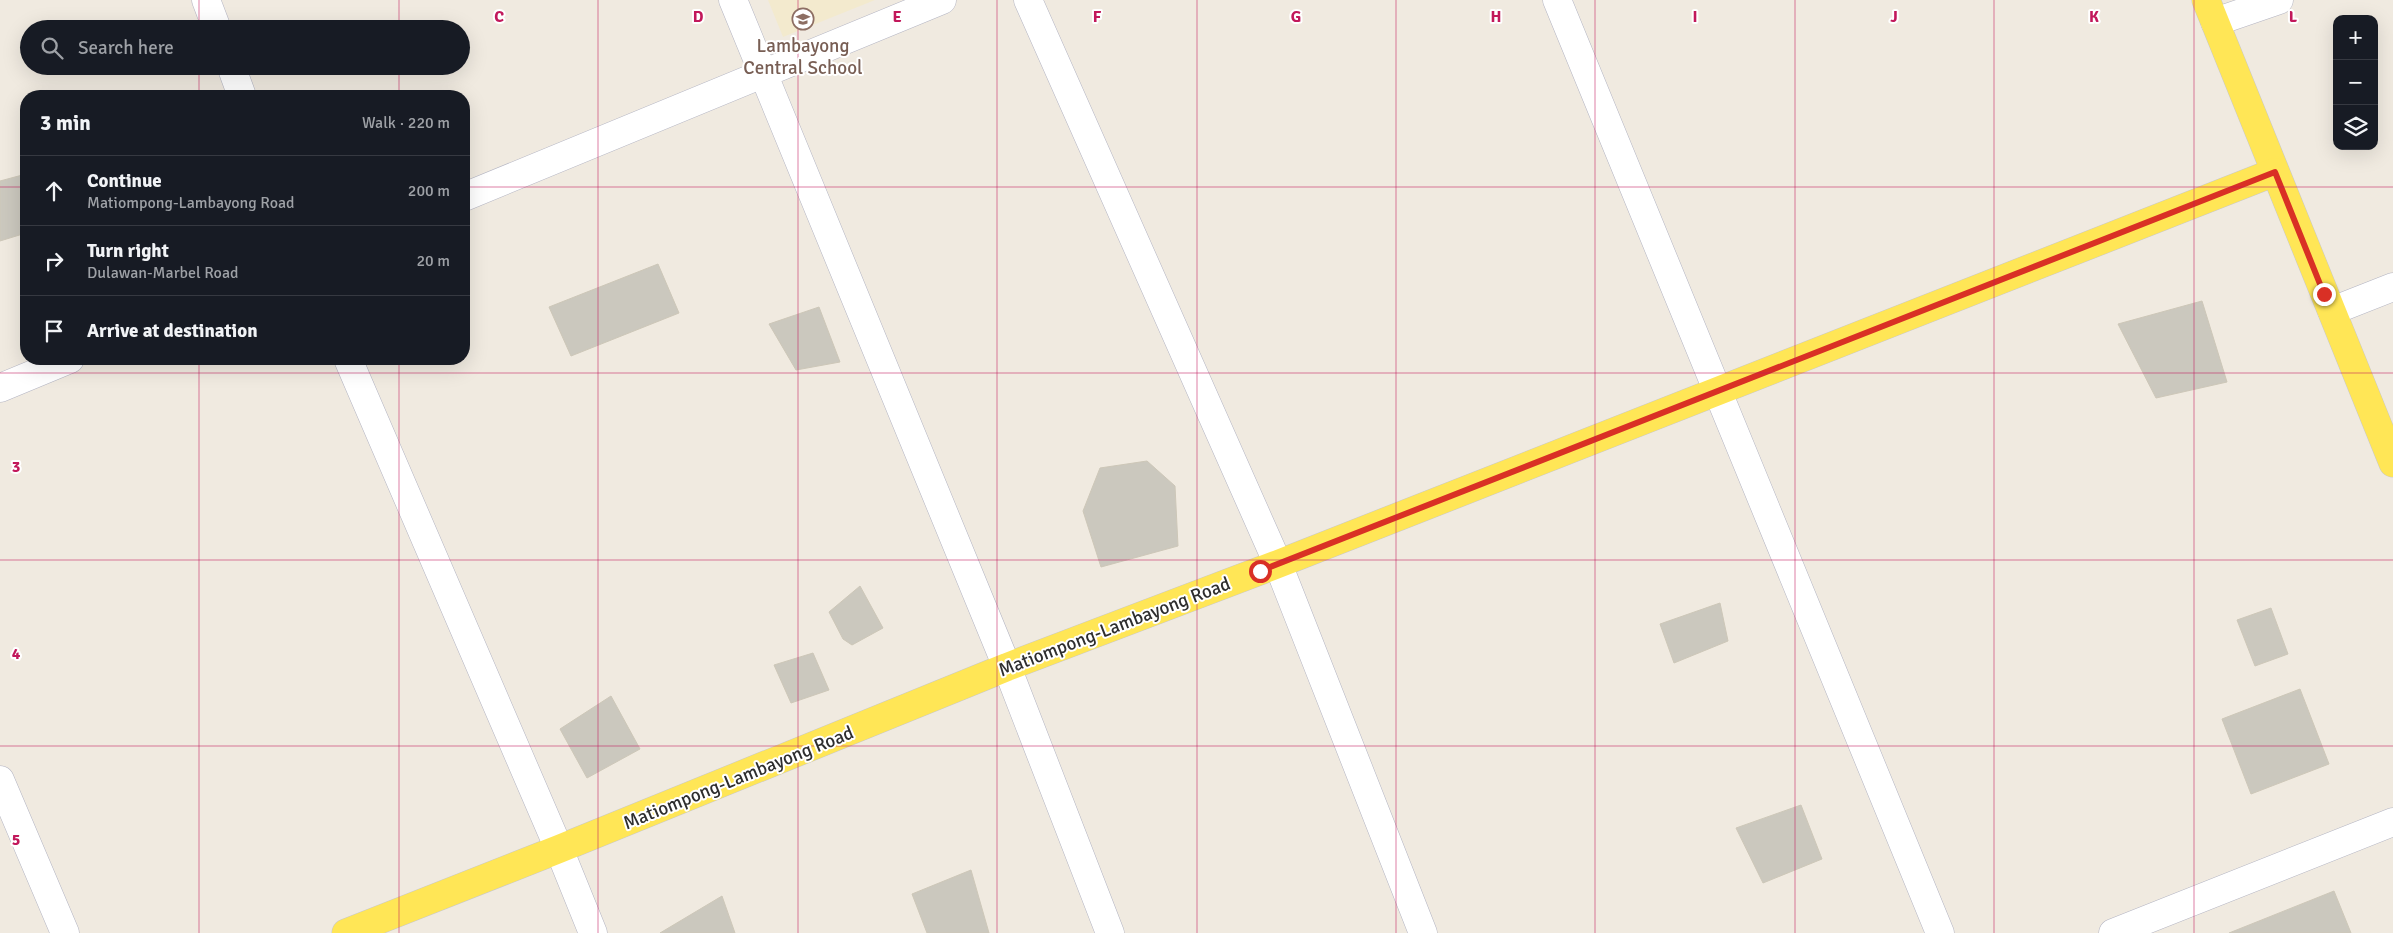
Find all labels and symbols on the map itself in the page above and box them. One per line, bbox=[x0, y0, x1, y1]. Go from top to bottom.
text: C bbox=[494, 7, 504, 27]
text: D bbox=[693, 7, 704, 27]
school or university icon: Lambayong Central School bbox=[791, 7, 815, 31]
text: E bbox=[892, 7, 902, 27]
text: F bbox=[1093, 7, 1102, 27]
text: G bbox=[1291, 7, 1301, 27]
text: H bbox=[1491, 7, 1501, 27]
text: I bbox=[1692, 7, 1698, 27]
text: J bbox=[1890, 7, 1898, 27]
text: K bbox=[2089, 7, 2099, 27]
text: L bbox=[2289, 7, 2298, 27]
place label: Lambayong Central School bbox=[743, 34, 863, 80]
route end bbox=[2313, 283, 2336, 306]
text: 3 bbox=[12, 457, 20, 477]
route start bbox=[1249, 560, 1272, 583]
street label: Matiompong-Lambayong Road bbox=[995, 572, 1234, 682]
text: 4 bbox=[12, 644, 21, 664]
street label: Matiompong-Lambayong Road bbox=[620, 721, 857, 835]
text: 5 bbox=[12, 830, 20, 850]

